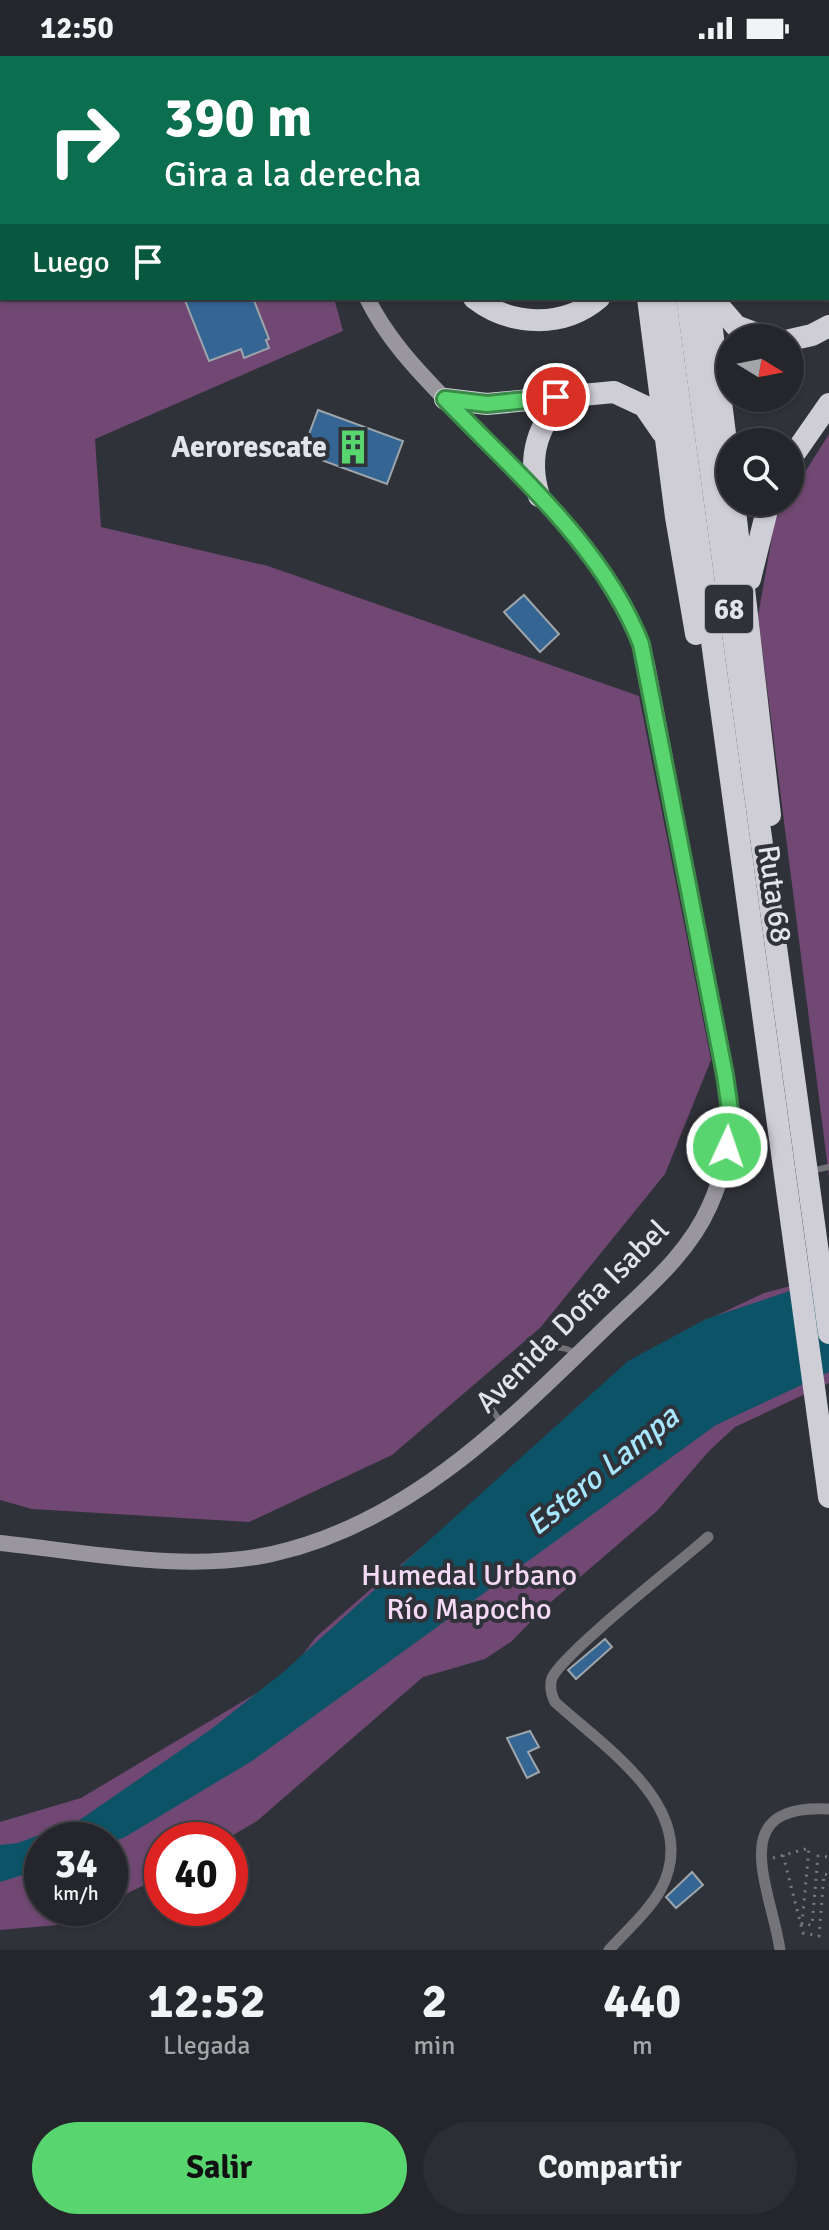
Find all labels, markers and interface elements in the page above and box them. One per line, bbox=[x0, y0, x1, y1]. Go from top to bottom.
text: 12:50 bbox=[40, 10, 114, 47]
text: 390 m bbox=[164, 83, 312, 152]
icon: right bbox=[32, 88, 136, 192]
text: Gira a la derecha bbox=[164, 152, 422, 197]
icon: arrive bbox=[126, 240, 170, 284]
text: Luego bbox=[32, 244, 110, 281]
north arrow bbox=[716, 324, 804, 412]
map controls bbox=[716, 324, 804, 516]
pin bbox=[522, 363, 590, 431]
icon: arrive bbox=[534, 375, 578, 419]
building icon: Aerorescate bbox=[334, 428, 372, 466]
button: search bbox=[716, 428, 804, 516]
place label: Aerorescate bbox=[171, 429, 327, 466]
road number: 68 bbox=[705, 585, 753, 633]
street label: Ruta 68 bbox=[749, 843, 800, 945]
position arrow bbox=[685, 1105, 769, 1189]
street label: Avenida Doña Isabel bbox=[468, 1212, 677, 1421]
water label: Estero Lampa bbox=[518, 1396, 687, 1544]
park label: Humedal Urbano Río Mapocho bbox=[361, 1557, 577, 1628]
speed limit sign: 40 bbox=[144, 1822, 248, 1926]
text: 34 bbox=[54, 1839, 98, 1889]
text: km/h bbox=[53, 1881, 99, 1906]
text: 12:52 bbox=[148, 1972, 266, 2031]
text: 2 bbox=[422, 1972, 447, 2031]
text: 440 bbox=[603, 1972, 681, 2031]
text: Llegada bbox=[163, 2030, 251, 2062]
text: min bbox=[414, 2030, 456, 2062]
text: m bbox=[632, 2030, 653, 2062]
button: Salir bbox=[32, 2122, 407, 2214]
button: Compartir bbox=[423, 2122, 797, 2214]

